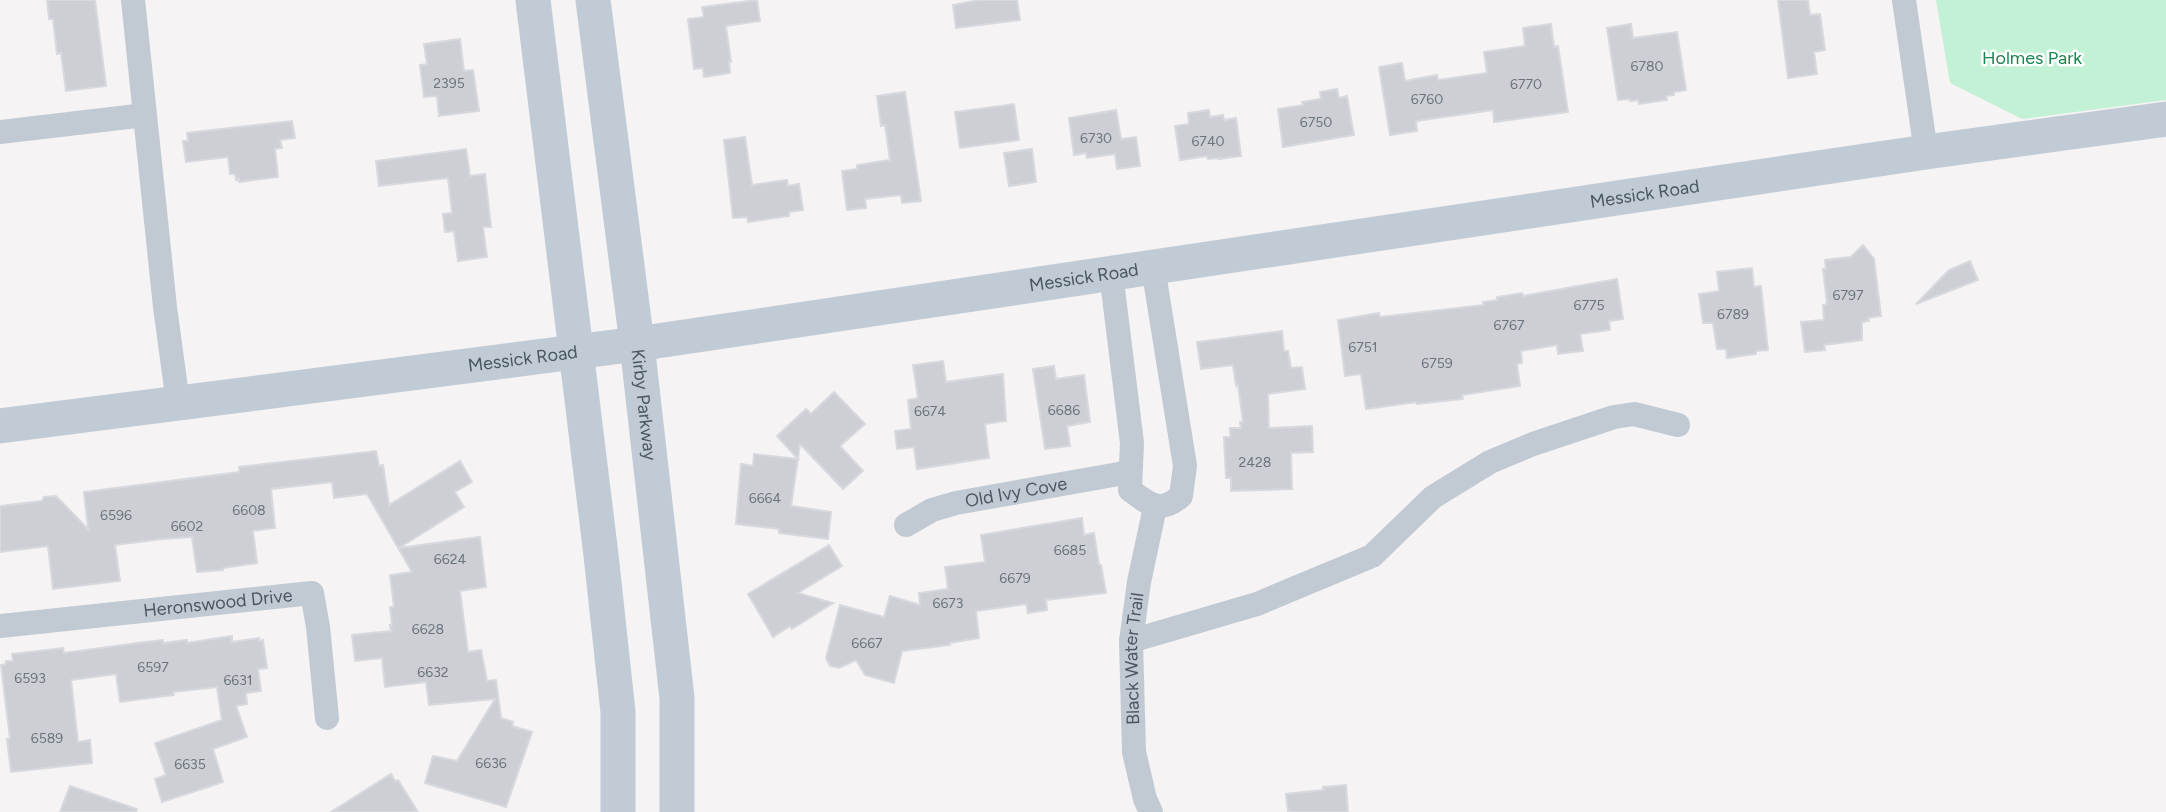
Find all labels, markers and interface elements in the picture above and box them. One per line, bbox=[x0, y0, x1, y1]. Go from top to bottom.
park label: Holmes Park bbox=[1982, 47, 2082, 69]
house number: 6780 bbox=[1630, 58, 1664, 75]
house number: 2395 bbox=[433, 75, 465, 92]
house number: 6770 bbox=[1510, 76, 1542, 93]
house number: 6760 bbox=[1411, 91, 1443, 108]
house number: 6750 bbox=[1300, 114, 1332, 131]
house number: 6730 bbox=[1080, 130, 1112, 147]
house number: 6740 bbox=[1191, 133, 1225, 150]
street label: Messick Road bbox=[1588, 175, 1701, 213]
street label: Messick Road bbox=[1028, 258, 1140, 296]
house number: 6797 bbox=[1833, 287, 1864, 304]
house number: 6775 bbox=[1573, 297, 1605, 314]
house number: 6789 bbox=[1717, 306, 1749, 323]
house number: 6767 bbox=[1494, 317, 1525, 334]
house number: 6751 bbox=[1348, 339, 1378, 356]
street label: Messick Road bbox=[467, 341, 579, 377]
street label: Kirby Parkway bbox=[627, 348, 661, 462]
house number: 6759 bbox=[1421, 355, 1453, 372]
house number: 6686 bbox=[1048, 402, 1080, 419]
house number: 6674 bbox=[914, 403, 946, 420]
house number: 2428 bbox=[1239, 454, 1271, 471]
street label: Old Ivy Cove bbox=[963, 472, 1069, 512]
house number: 6664 bbox=[749, 490, 782, 507]
house number: 6608 bbox=[232, 502, 266, 519]
house number: 6596 bbox=[100, 507, 132, 524]
house number: 6602 bbox=[171, 518, 203, 535]
house number: 6685 bbox=[1054, 542, 1086, 559]
house number: 6624 bbox=[434, 551, 466, 568]
house number: 6679 bbox=[999, 570, 1031, 587]
street label: Heronswood Drive bbox=[142, 584, 294, 622]
street label: Black Water Trail bbox=[1120, 591, 1148, 725]
house number: 6673 bbox=[933, 595, 963, 612]
house number: 6628 bbox=[412, 621, 444, 638]
house number: 6667 bbox=[851, 635, 883, 652]
house number: 6597 bbox=[137, 659, 169, 676]
house number: 6632 bbox=[417, 664, 449, 681]
house number: 6593 bbox=[14, 670, 46, 687]
house number: 6631 bbox=[223, 672, 253, 689]
house number: 6589 bbox=[31, 730, 63, 747]
house number: 6636 bbox=[475, 755, 507, 772]
house number: 6635 bbox=[174, 756, 206, 773]

